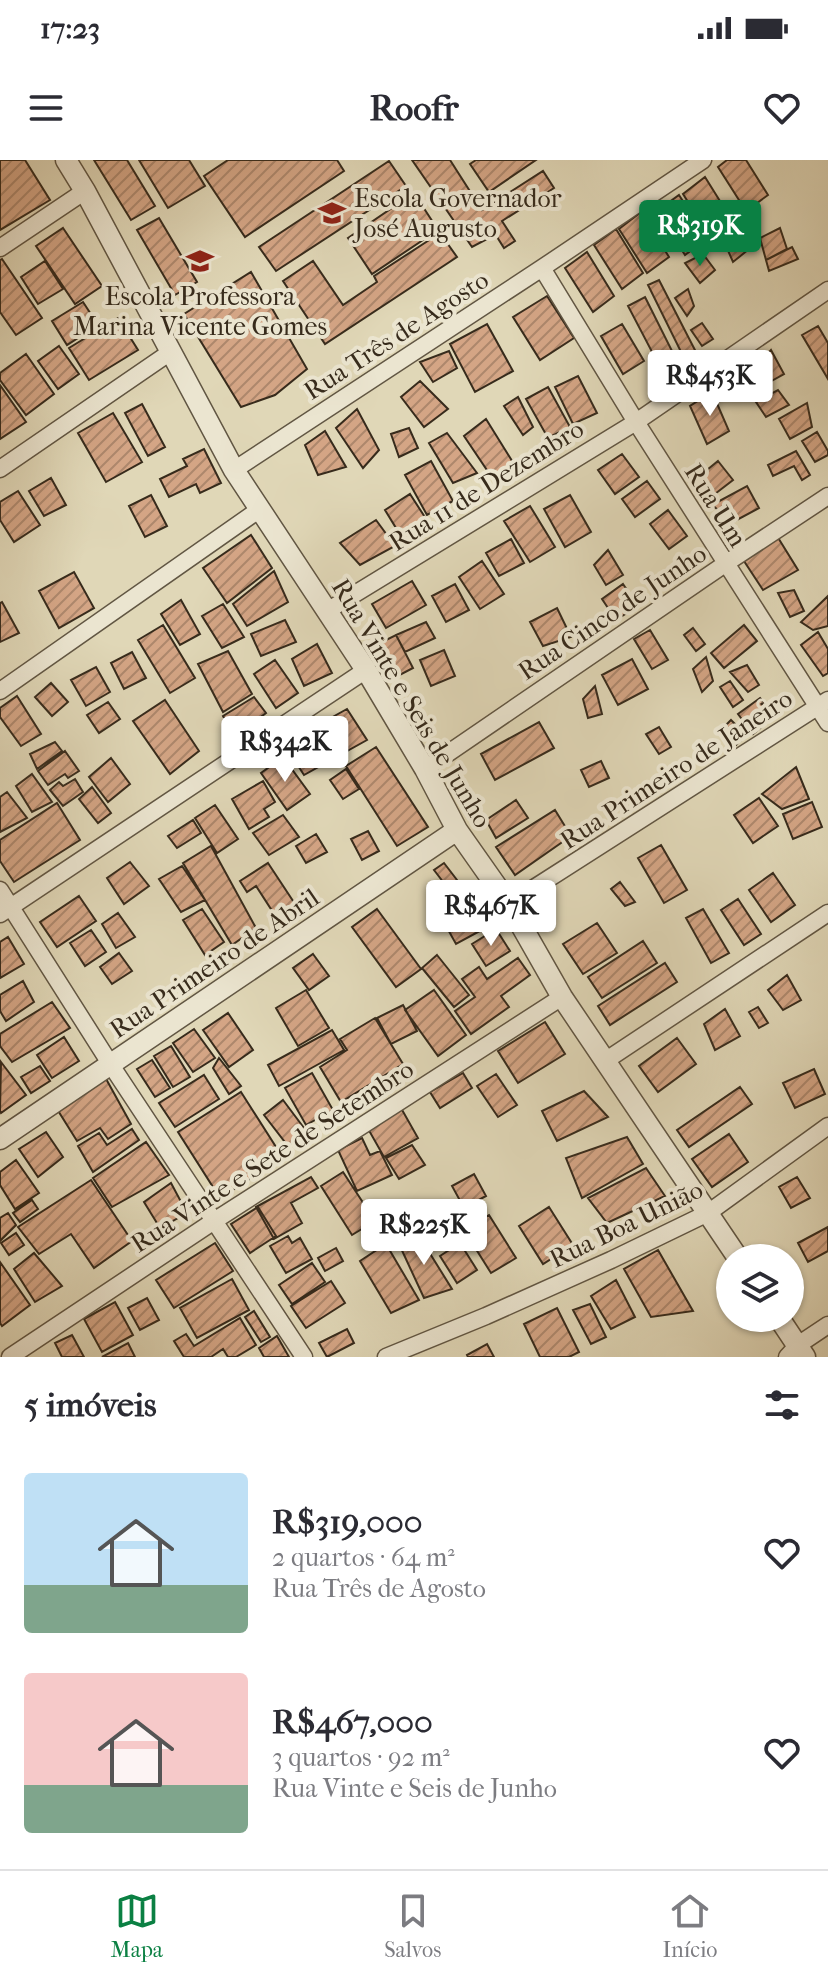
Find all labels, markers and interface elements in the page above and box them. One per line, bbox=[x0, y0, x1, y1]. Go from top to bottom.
text: 17:23 bbox=[40, 11, 100, 46]
icon: menu bbox=[24, 86, 68, 130]
icon: heart bbox=[760, 86, 804, 130]
text: Roofr bbox=[369, 87, 459, 129]
place label: Escola Governador José Augusto bbox=[352, 183, 562, 244]
school or university icon: Escola Governador José Augusto bbox=[317, 198, 347, 228]
pin: R$319K bbox=[635, 200, 765, 268]
text: R$319K bbox=[657, 210, 743, 241]
school or university icon: Escola Professora Marina Vicente Gomes bbox=[185, 246, 215, 276]
street label: Rua Três de Agosto bbox=[298, 264, 494, 407]
place label: Escola Professora Marina Vicente Gomes bbox=[73, 281, 327, 342]
pin: R$453K bbox=[645, 350, 775, 418]
text: R$453K bbox=[666, 360, 754, 391]
street label: Rua 11 de Dezembro bbox=[383, 413, 589, 558]
street label: Rua Um bbox=[678, 458, 753, 553]
street label: Rua Cinco de Junho bbox=[512, 538, 712, 687]
street label: Rua Vinte e Seis de Junho bbox=[325, 573, 498, 833]
street label: Rua Primeiro de Janeiro bbox=[554, 683, 798, 856]
pin: R$342K bbox=[220, 716, 350, 784]
text: R$342K bbox=[239, 726, 331, 757]
pin: R$467K bbox=[426, 880, 556, 948]
street label: Rua Primeiro de Abril bbox=[104, 882, 325, 1045]
text: R$467K bbox=[444, 890, 538, 921]
street label: Rua Vinte e Sete de Setembro bbox=[125, 1053, 419, 1259]
street label: Rua Boa União bbox=[545, 1174, 708, 1275]
pin: R$225K bbox=[359, 1199, 489, 1267]
text: R$225K bbox=[379, 1209, 469, 1240]
map controls bbox=[716, 1244, 804, 1332]
button: layers bbox=[716, 1244, 804, 1332]
icon: filters bbox=[760, 1383, 804, 1427]
text: 5 imóveis bbox=[24, 1385, 157, 1425]
text: R$319,000 bbox=[272, 1502, 423, 1542]
icon: home bbox=[88, 1505, 184, 1601]
icon: heart bbox=[760, 1531, 804, 1575]
text: 2 quartos · 64 m² bbox=[272, 1542, 455, 1573]
text: Rua Três de Agosto bbox=[272, 1573, 486, 1604]
text: R$467,000 bbox=[272, 1702, 433, 1742]
icon: home bbox=[88, 1705, 184, 1801]
icon: heart bbox=[760, 1731, 804, 1775]
text: 3 quartos · 92 m² bbox=[272, 1742, 450, 1773]
text: Rua Vinte e Seis de Junho bbox=[272, 1773, 557, 1804]
tab: Mapa bbox=[111, 1889, 163, 1963]
tab: Salvos bbox=[384, 1889, 441, 1963]
tab: Início bbox=[662, 1889, 717, 1963]

